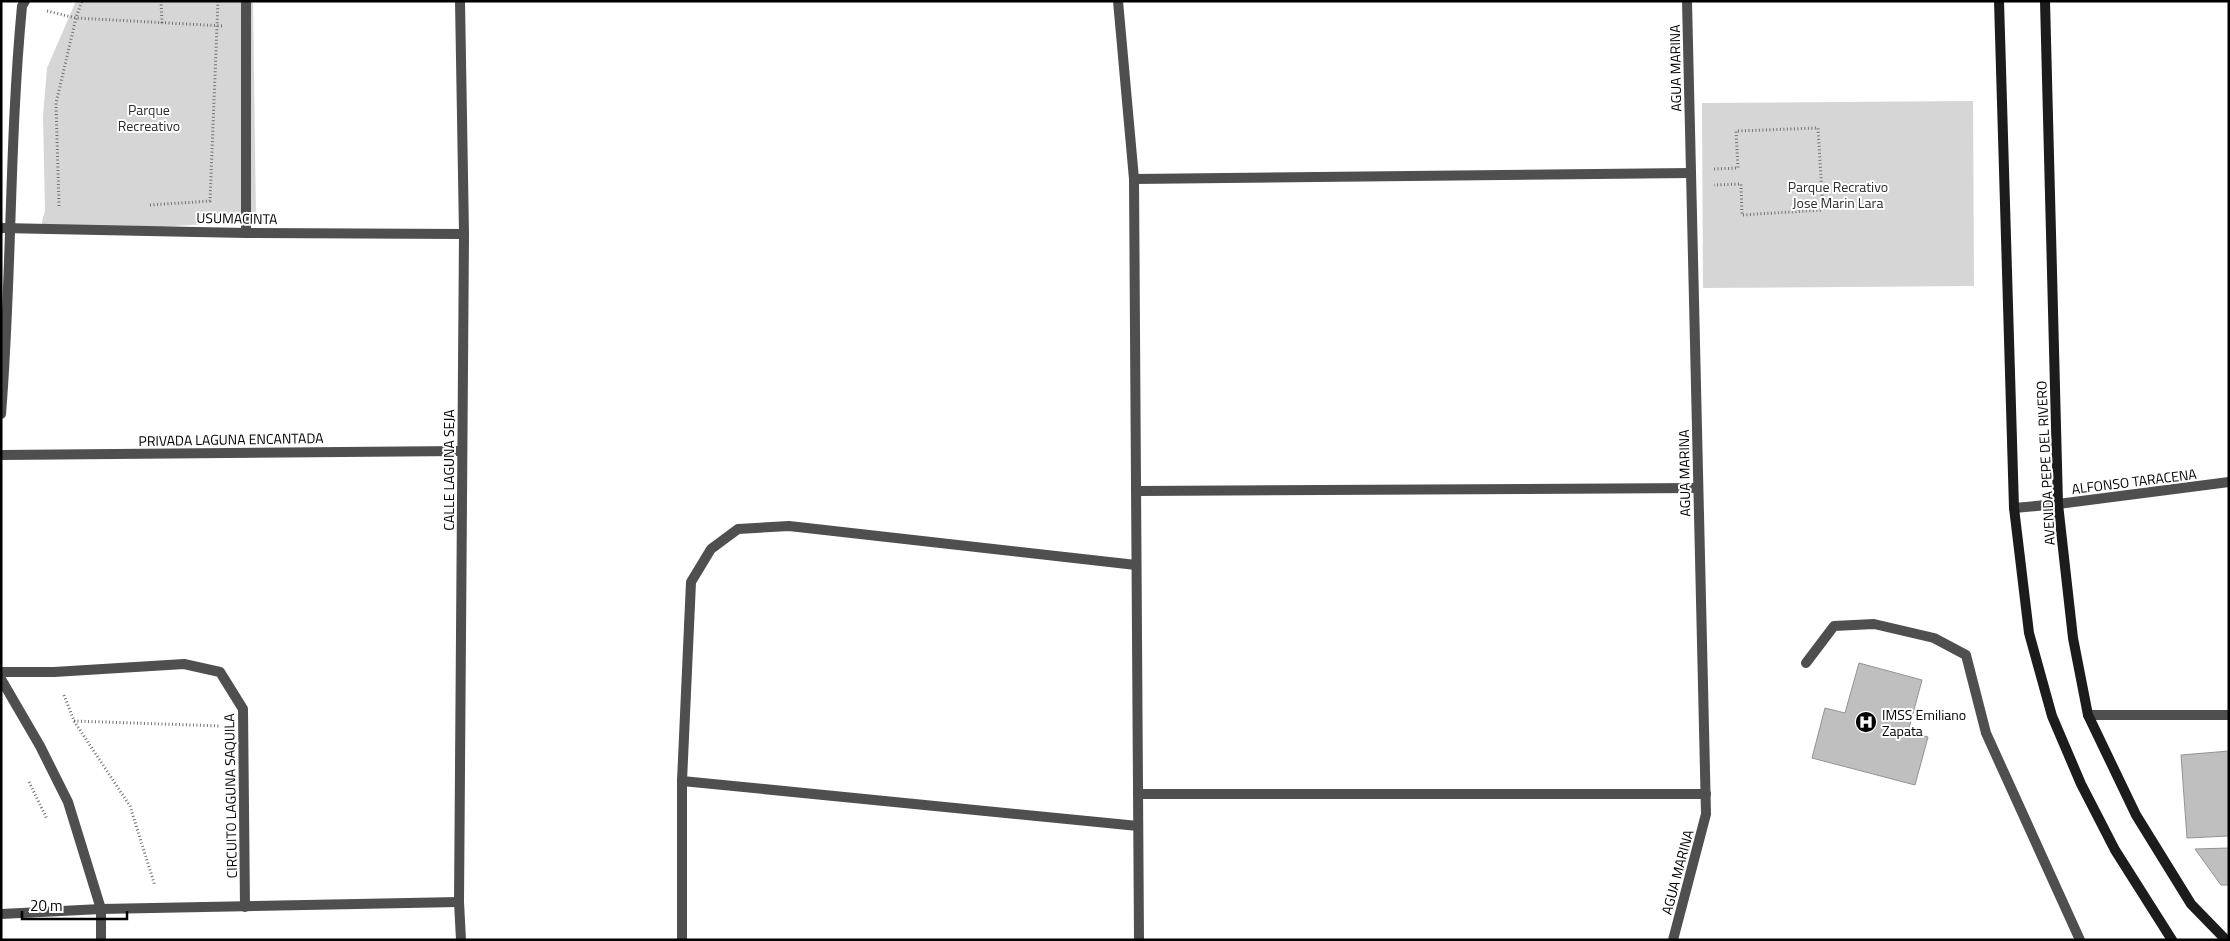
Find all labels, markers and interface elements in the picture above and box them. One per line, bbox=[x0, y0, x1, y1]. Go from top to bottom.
street label: AGUA MARINA bbox=[1664, 24, 1686, 112]
park label: Parque Recreativo bbox=[118, 99, 180, 136]
park label: Parque Recrativo Jose Marin Lara bbox=[1788, 176, 1888, 213]
street label: USUMACINTA bbox=[196, 207, 278, 229]
street label: AVENIDA PEPE DEL RIVERO bbox=[2030, 380, 2060, 546]
street label: CALLE LAGUNA SEJA bbox=[438, 409, 459, 531]
street label: PRIVADA LAGUNA ENCANTADA bbox=[138, 427, 324, 451]
street label: AGUA MARINA bbox=[1673, 429, 1695, 517]
street label: ALFONSO TARACENA bbox=[2070, 463, 2198, 499]
place label: IMSS Emiliano Zapata bbox=[1882, 704, 1966, 741]
hospital icon: IMSS Emiliano Zapata bbox=[1854, 710, 1878, 734]
street label: CIRCUITO LAGUNA SAQUILA bbox=[218, 713, 242, 879]
street label: AGUA MARINA bbox=[1656, 827, 1699, 917]
scale bar bbox=[22, 888, 128, 920]
text: 20 m bbox=[30, 894, 63, 917]

